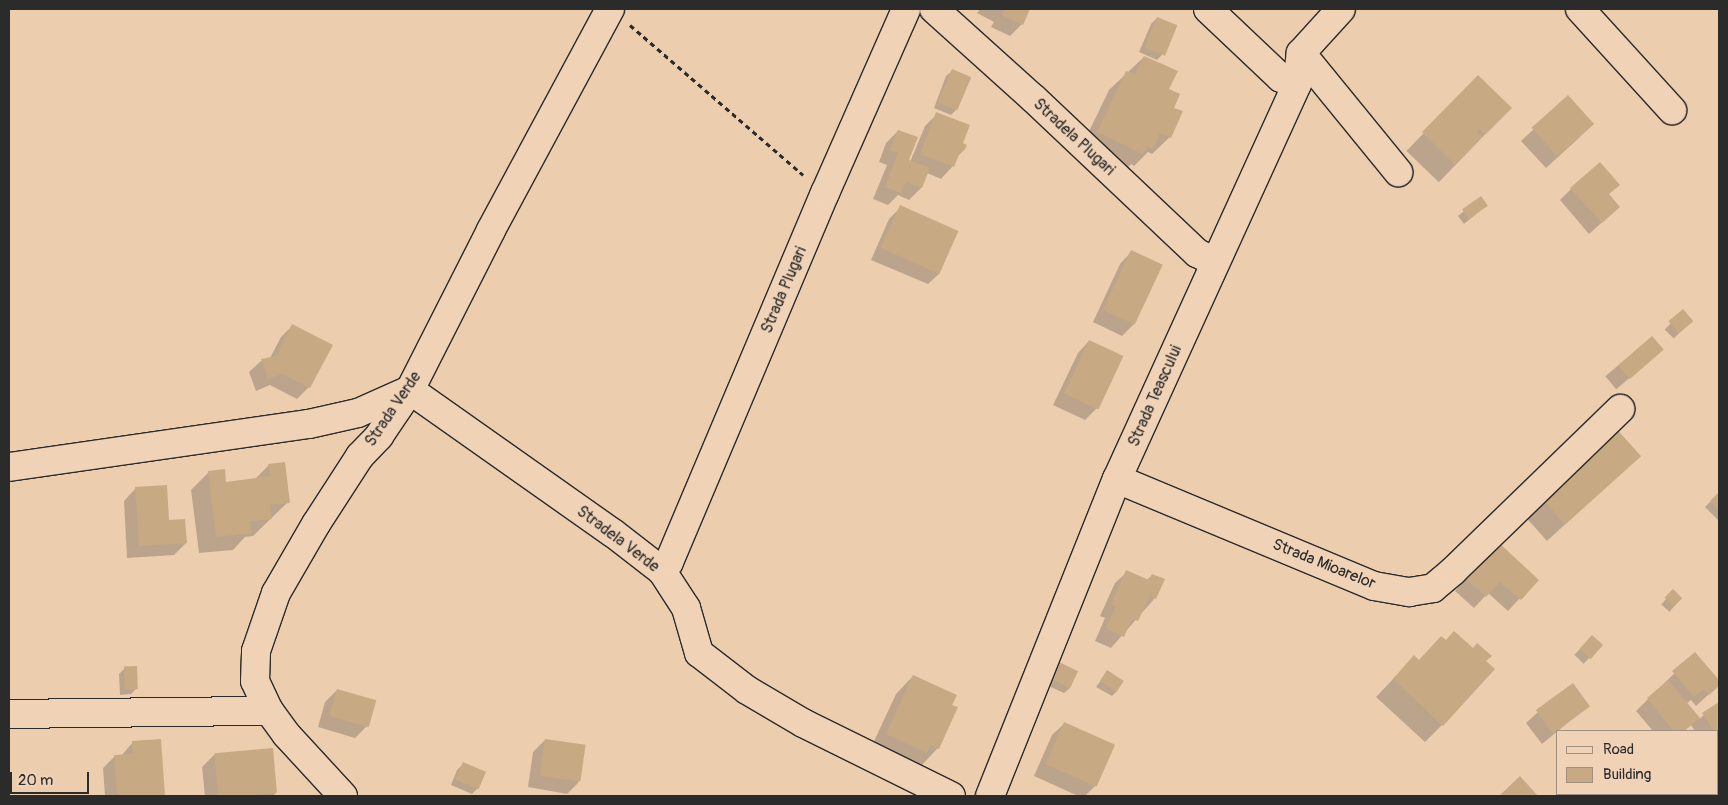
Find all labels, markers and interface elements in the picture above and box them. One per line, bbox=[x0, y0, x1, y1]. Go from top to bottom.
street label: Stradela Plugari bbox=[1029, 94, 1119, 180]
street label: Strada Plugari bbox=[757, 244, 811, 336]
street label: Strada Teascului bbox=[1124, 342, 1186, 450]
street label: Strada Verde bbox=[361, 368, 425, 450]
street label: Stradela Verde bbox=[573, 502, 663, 576]
street label: Strada Mioarelor bbox=[1270, 535, 1378, 593]
legend bbox=[1556, 730, 1718, 795]
text: Road bbox=[1603, 740, 1634, 759]
scale bar bbox=[12, 762, 91, 794]
text: Building bbox=[1603, 765, 1651, 784]
text: 20 m bbox=[18, 771, 53, 790]

